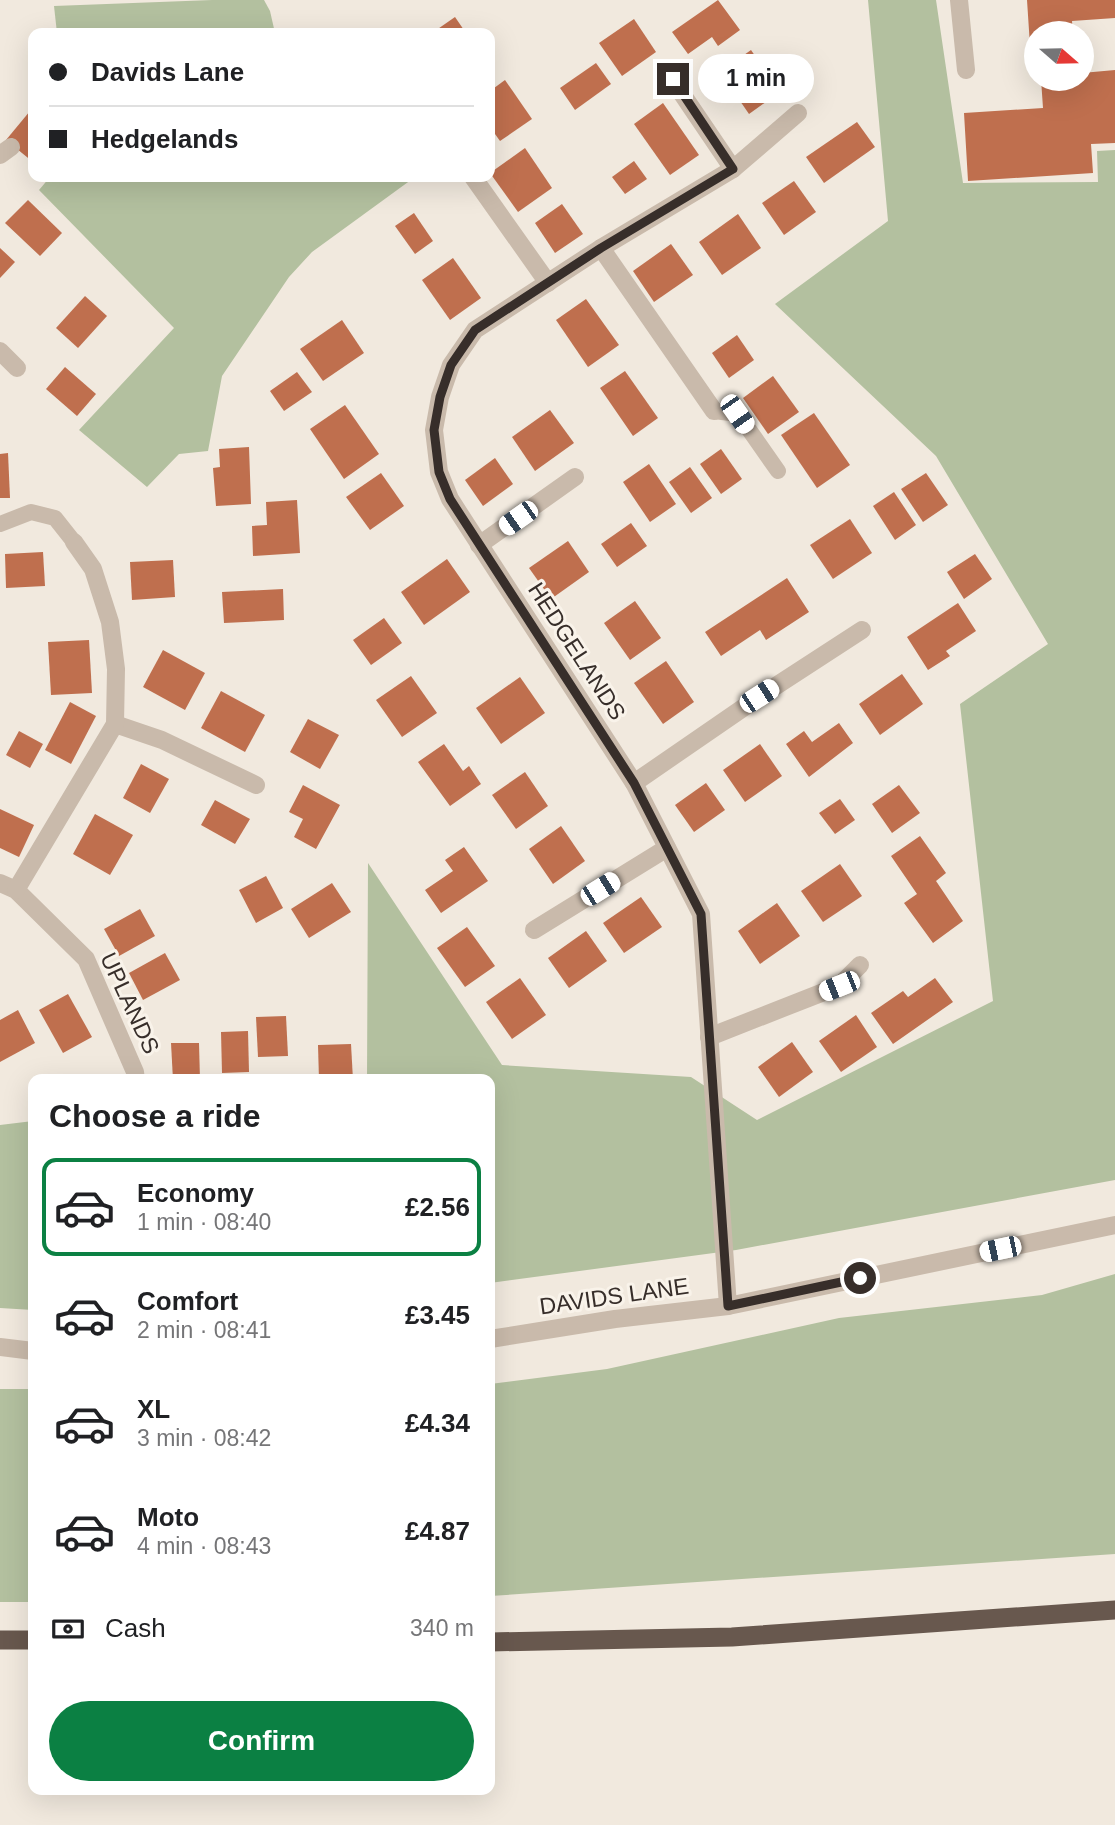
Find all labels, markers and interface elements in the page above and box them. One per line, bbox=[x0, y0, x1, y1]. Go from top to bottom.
north arrow bbox=[1024, 21, 1094, 91]
map controls bbox=[1024, 21, 1094, 91]
callout: 1 min bbox=[698, 55, 813, 104]
text: Davids Lane bbox=[91, 57, 244, 87]
route end bbox=[657, 63, 689, 95]
text: 1 min bbox=[726, 65, 786, 91]
text: Hedgelands bbox=[91, 124, 238, 154]
car bbox=[717, 391, 758, 437]
car bbox=[495, 497, 542, 539]
street label: HEDGELANDS bbox=[523, 577, 631, 725]
car bbox=[736, 676, 783, 716]
car bbox=[577, 869, 624, 909]
street label: UPLANDS bbox=[95, 948, 165, 1058]
car bbox=[816, 968, 863, 1004]
text: Choose a ride bbox=[49, 1098, 261, 1134]
icon: car bbox=[53, 1176, 116, 1239]
text: Economy bbox=[137, 1178, 254, 1208]
text: £2.56 bbox=[405, 1192, 470, 1222]
text: 1 min · 08:40 bbox=[137, 1209, 271, 1235]
car bbox=[978, 1234, 1023, 1264]
route start bbox=[844, 1262, 876, 1294]
street label: DAVIDS LANE bbox=[538, 1273, 690, 1319]
icon: car bbox=[53, 1284, 116, 1347]
text: Comfort bbox=[137, 1286, 238, 1316]
text: £3.45 bbox=[405, 1300, 470, 1330]
text: 2 min · 08:41 bbox=[137, 1317, 271, 1343]
icon: car bbox=[53, 1392, 116, 1455]
text: XL bbox=[137, 1394, 170, 1424]
text: £4.34 bbox=[405, 1408, 470, 1438]
text: 3 min · 08:42 bbox=[137, 1425, 271, 1451]
icon: car bbox=[53, 1500, 116, 1563]
text: Moto bbox=[137, 1502, 199, 1532]
text: £4.87 bbox=[405, 1516, 470, 1546]
text: 4 min · 08:43 bbox=[137, 1533, 271, 1559]
icon: cash bbox=[49, 1610, 87, 1648]
text: Cash bbox=[105, 1613, 166, 1643]
text: 340 m bbox=[410, 1615, 474, 1641]
button: Confirm bbox=[49, 1701, 474, 1781]

